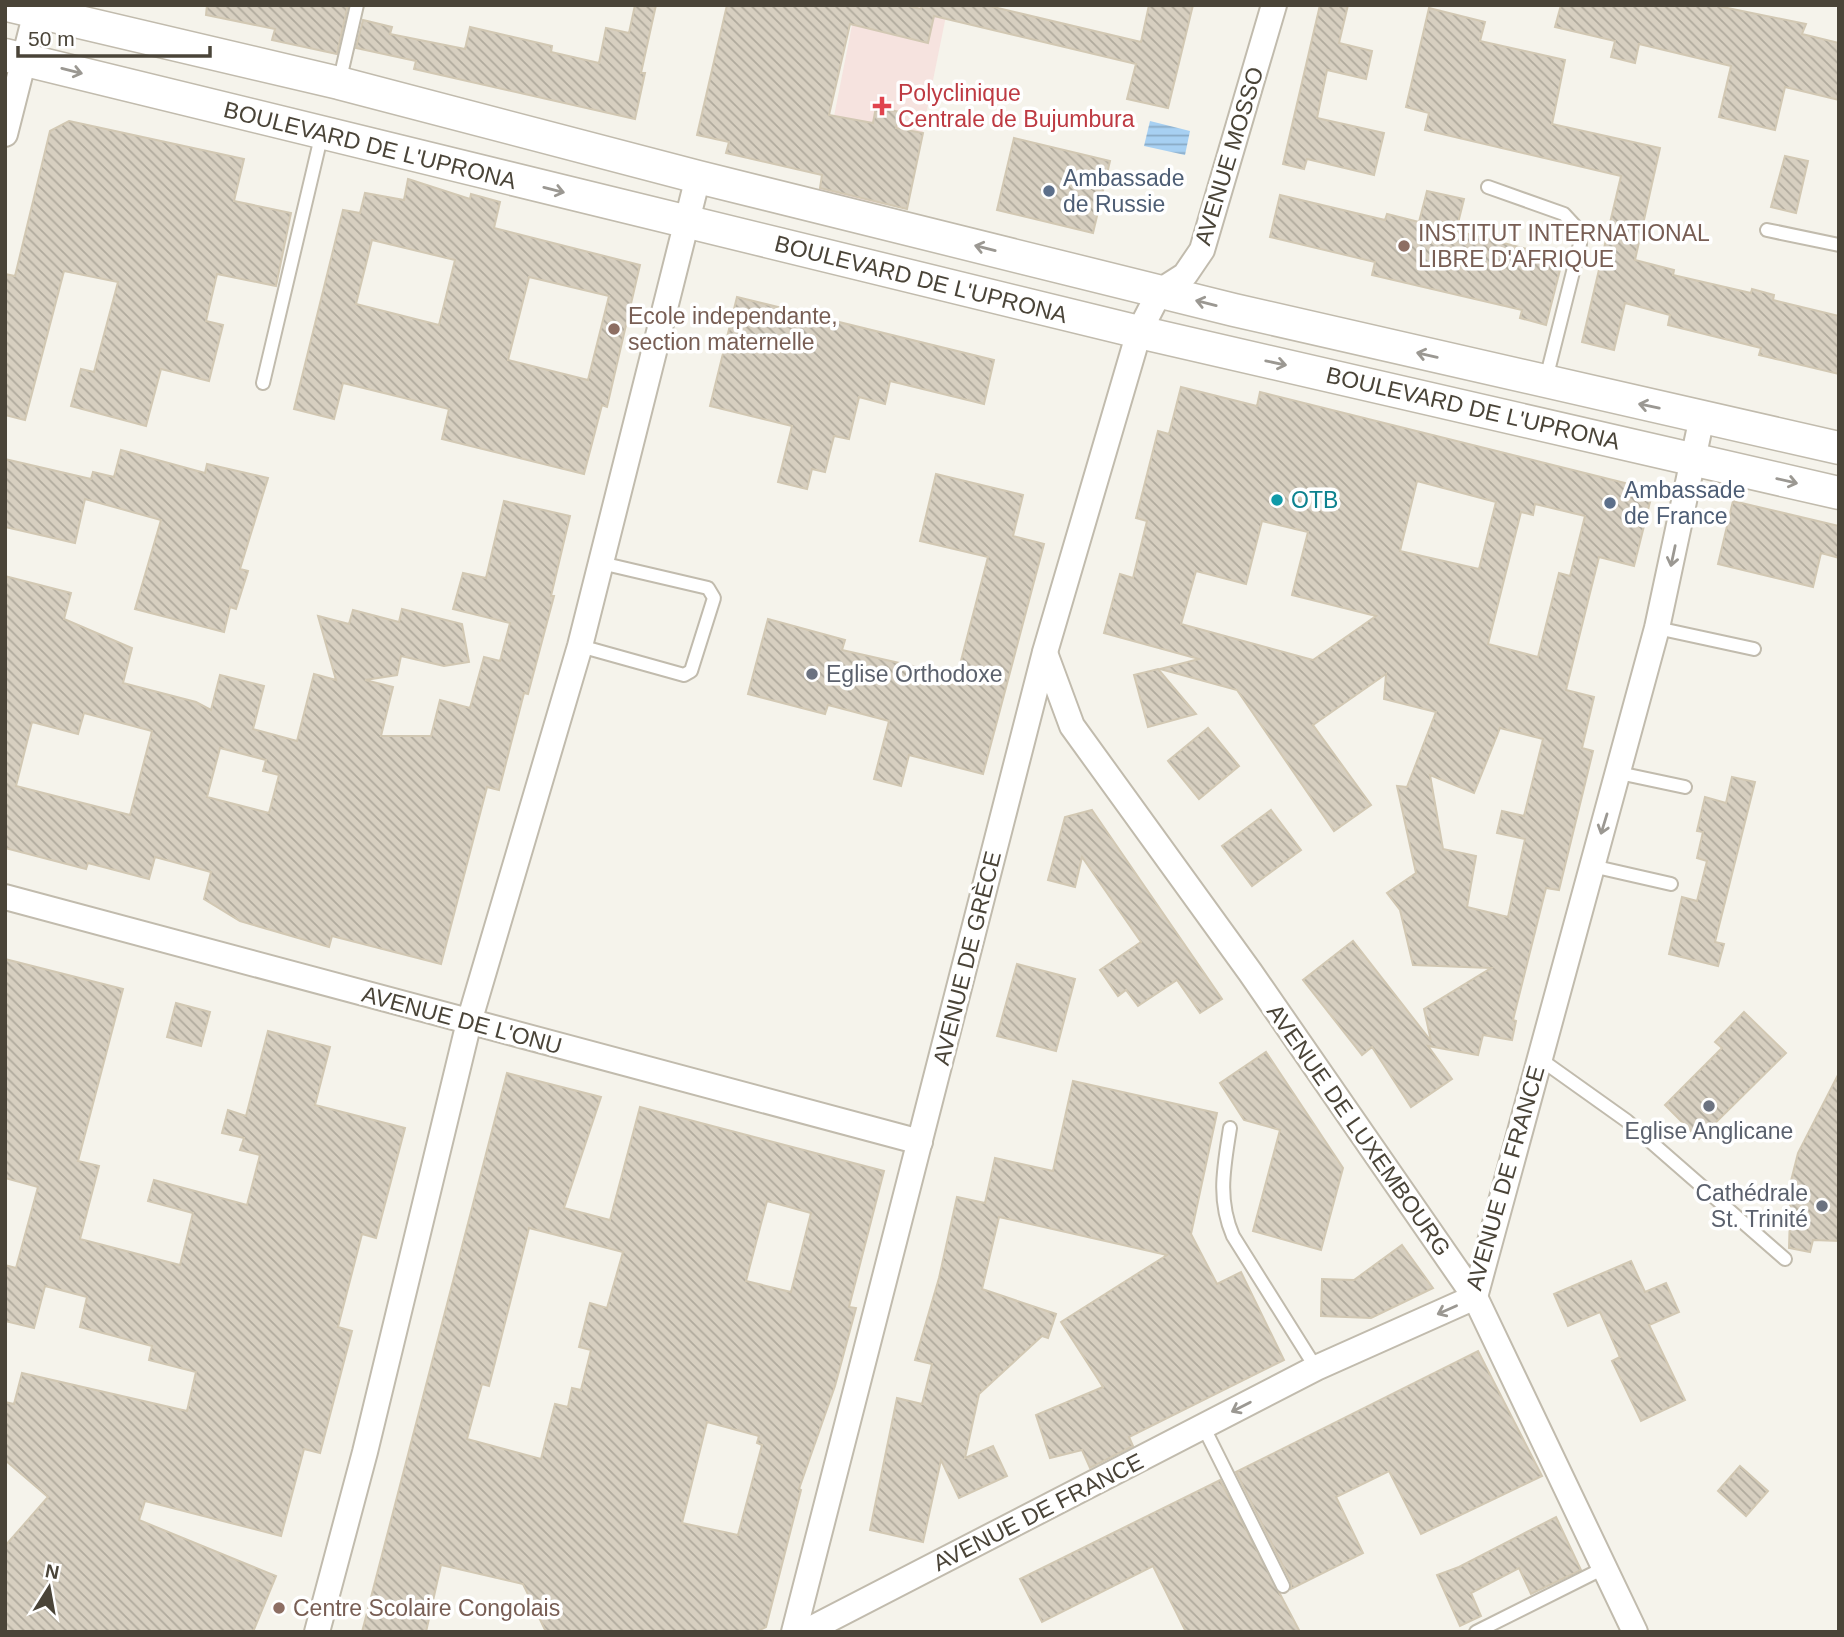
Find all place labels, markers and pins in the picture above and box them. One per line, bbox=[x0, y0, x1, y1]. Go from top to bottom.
place label: Polyclinique Centrale de Bujumbura bbox=[898, 80, 1135, 132]
marker: Polyclinique Centrale de Bujumbura bbox=[872, 96, 892, 116]
place label: Ambassade de Russie bbox=[1063, 165, 1184, 217]
marker: Ambassade de Russie bbox=[1041, 183, 1057, 199]
place label: INSTITUT INTERNATIONAL LIBRE D'AFRIQUE bbox=[1418, 220, 1710, 272]
marker: INSTITUT INTERNATIONAL LIBRE D'AFRIQUE bbox=[1396, 238, 1412, 254]
place label: Ecole independante, section maternelle bbox=[628, 303, 838, 355]
marker: Ecole independante, section maternelle bbox=[606, 321, 622, 337]
place label: Ambassade de France bbox=[1624, 477, 1745, 529]
place label: OTB bbox=[1291, 487, 1338, 513]
marker: OTB bbox=[1269, 492, 1285, 508]
marker: Ambassade de France bbox=[1602, 495, 1618, 511]
place label: Eglise Orthodoxe bbox=[826, 661, 1002, 687]
marker: Eglise Orthodoxe bbox=[804, 666, 820, 682]
marker: Eglise Anglicane bbox=[1701, 1098, 1717, 1114]
place label: Eglise Anglicane bbox=[1625, 1118, 1793, 1144]
place label: Cathédrale St. Trinité bbox=[1695, 1180, 1808, 1232]
marker: Cathédrale St. Trinité bbox=[1814, 1198, 1830, 1214]
place label: Centre Scolaire Congolais bbox=[293, 1595, 560, 1621]
marker: Centre Scolaire Congolais bbox=[271, 1600, 287, 1616]

